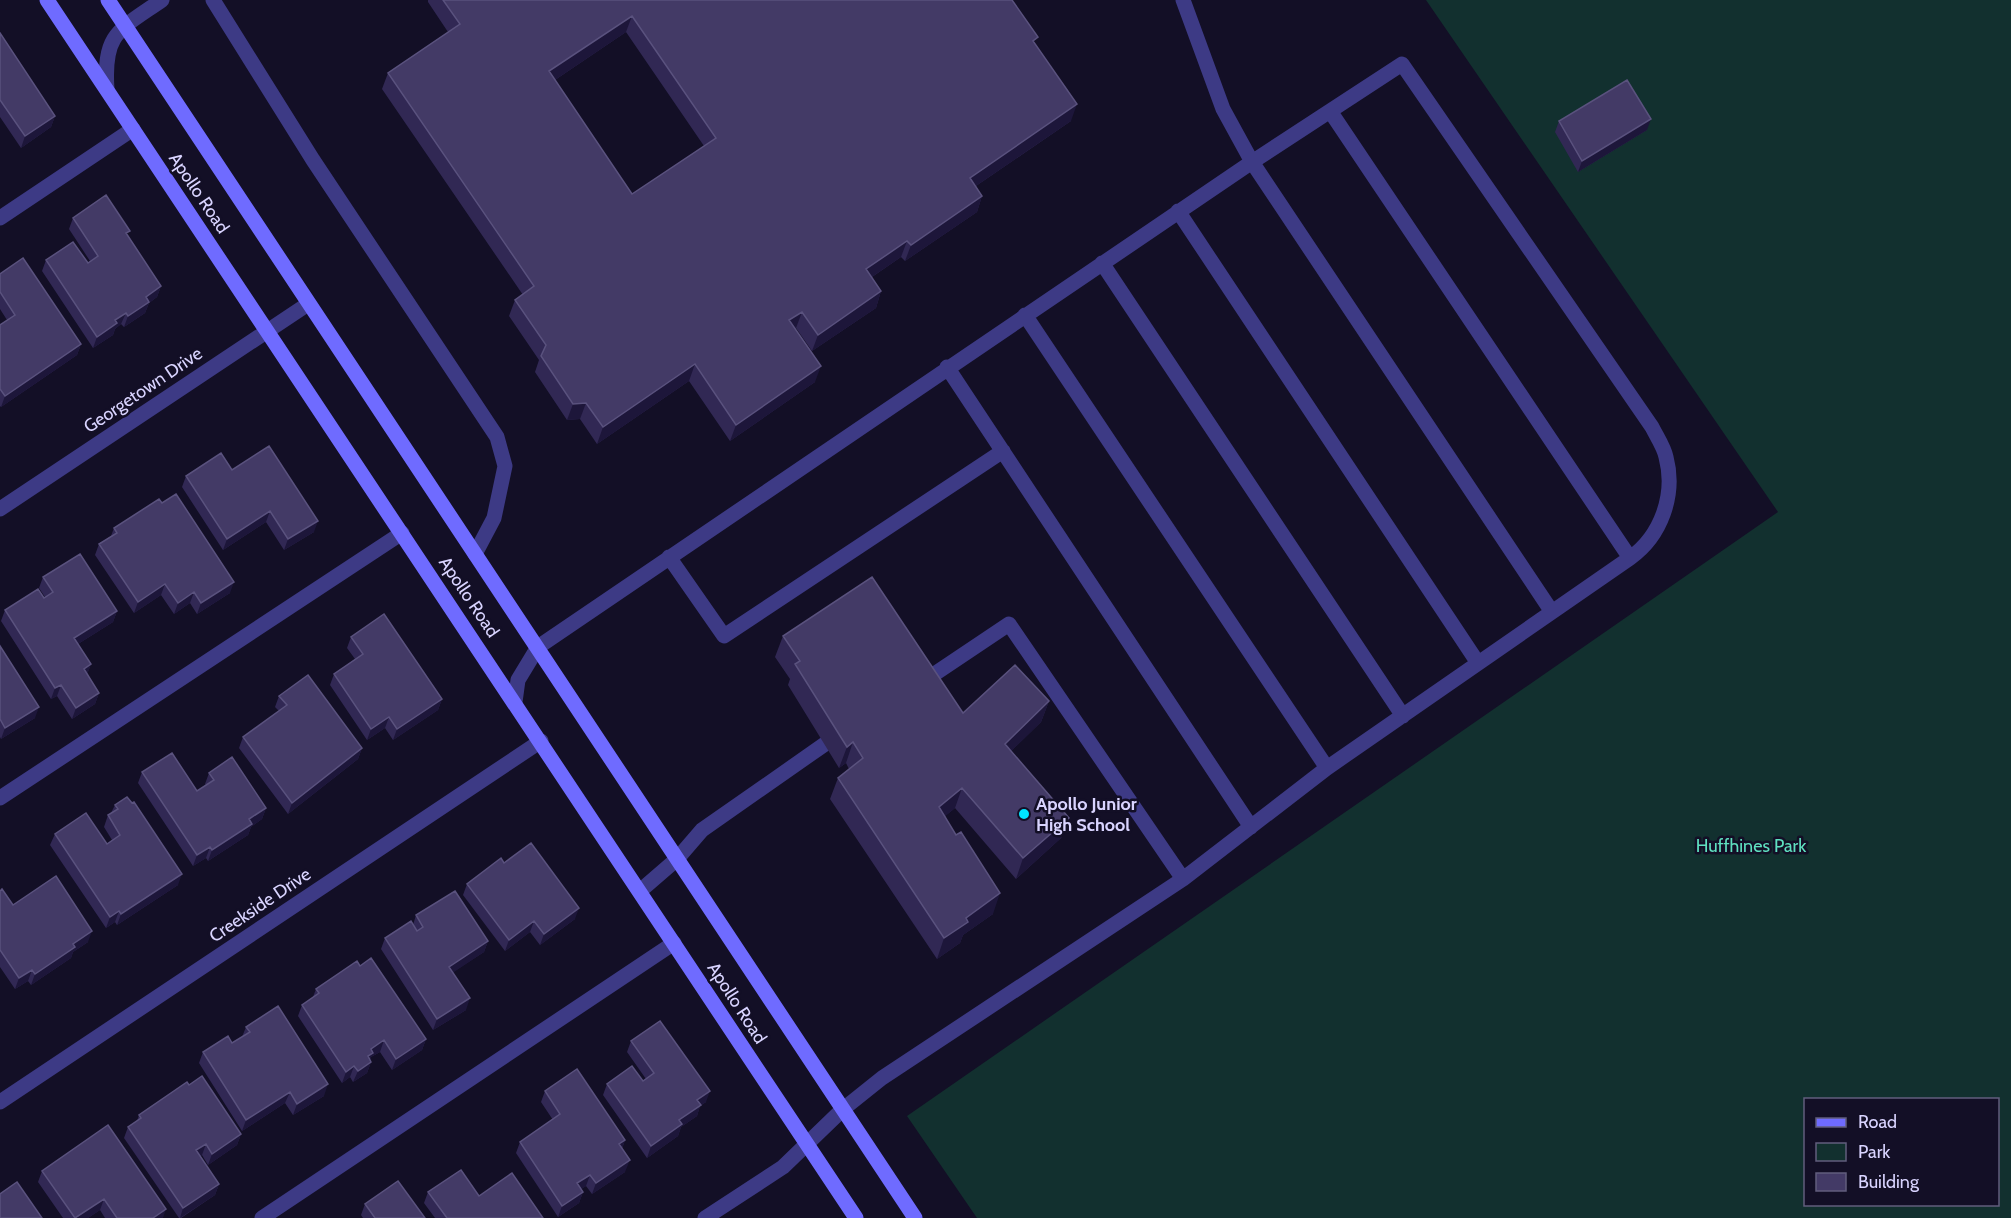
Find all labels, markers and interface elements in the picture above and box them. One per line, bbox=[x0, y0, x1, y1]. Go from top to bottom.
street label: Apollo Road bbox=[164, 149, 234, 237]
street label: Georgetown Drive bbox=[80, 342, 206, 438]
street label: Apollo Road bbox=[434, 553, 504, 641]
place label: Apollo Junior High School bbox=[1036, 793, 1137, 836]
marker: Apollo Junior High School bbox=[1017, 807, 1031, 821]
park label: Huffhines Park bbox=[1696, 835, 1807, 857]
street label: Creekside Drive bbox=[205, 863, 315, 947]
street label: Apollo Road bbox=[703, 958, 771, 1048]
legend bbox=[1804, 1098, 1999, 1206]
text: Road bbox=[1858, 1111, 1897, 1133]
text: Park bbox=[1858, 1141, 1891, 1163]
text: Building bbox=[1858, 1171, 1920, 1193]

